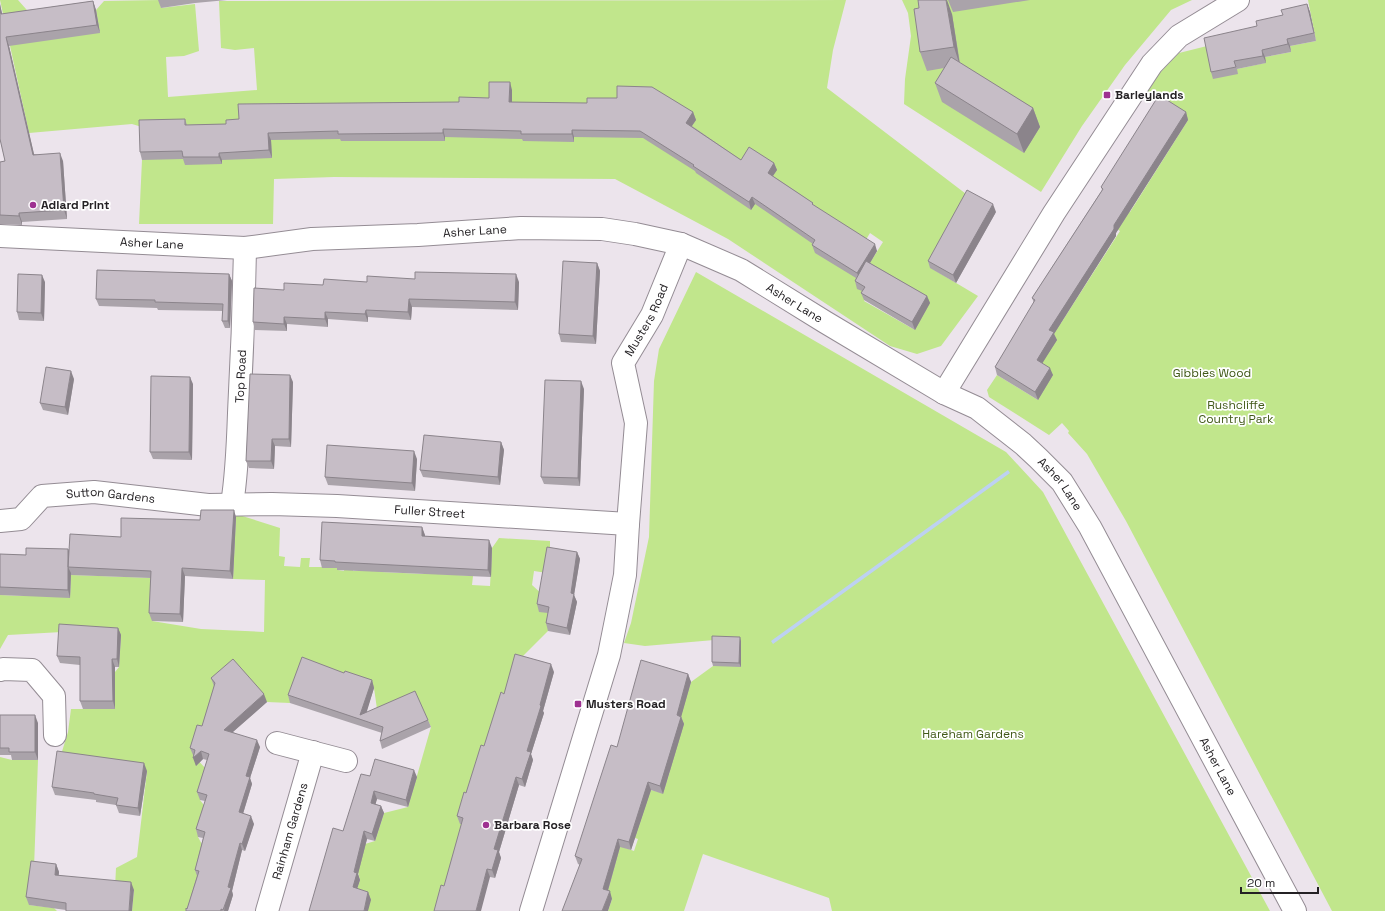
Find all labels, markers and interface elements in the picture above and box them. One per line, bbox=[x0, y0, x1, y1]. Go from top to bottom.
place label: Barleylands bbox=[1115, 87, 1184, 103]
marker: Barleylands bbox=[1102, 90, 1112, 100]
place label: Adlard Print bbox=[41, 197, 110, 213]
marker: Adlard Print bbox=[28, 200, 38, 210]
street label: Asher Lane bbox=[442, 221, 507, 241]
street label: Asher Lane bbox=[120, 234, 184, 253]
street label: Asher Lane bbox=[763, 280, 826, 327]
street label: Musters Road bbox=[621, 282, 672, 359]
street label: Top Road bbox=[232, 349, 250, 404]
park label: Gibbies Wood bbox=[1173, 365, 1251, 381]
park label: Rushcliffe Country Park bbox=[1198, 397, 1274, 427]
street label: Asher Lane bbox=[1034, 454, 1086, 514]
street label: Sutton Gardens bbox=[65, 484, 156, 507]
street label: Fuller Street bbox=[394, 502, 466, 522]
place label: Musters Road bbox=[586, 696, 666, 712]
marker: Musters Road bbox=[573, 699, 583, 709]
park label: Hareham Gardens bbox=[922, 726, 1024, 742]
street label: Asher Lane bbox=[1196, 735, 1240, 798]
street label: Rainham Gardens bbox=[268, 781, 312, 882]
place label: Barbara Rose bbox=[494, 817, 571, 833]
marker: Barbara Rose bbox=[481, 820, 491, 830]
scale bar bbox=[1241, 869, 1318, 895]
text: 20 m bbox=[1247, 875, 1275, 891]

